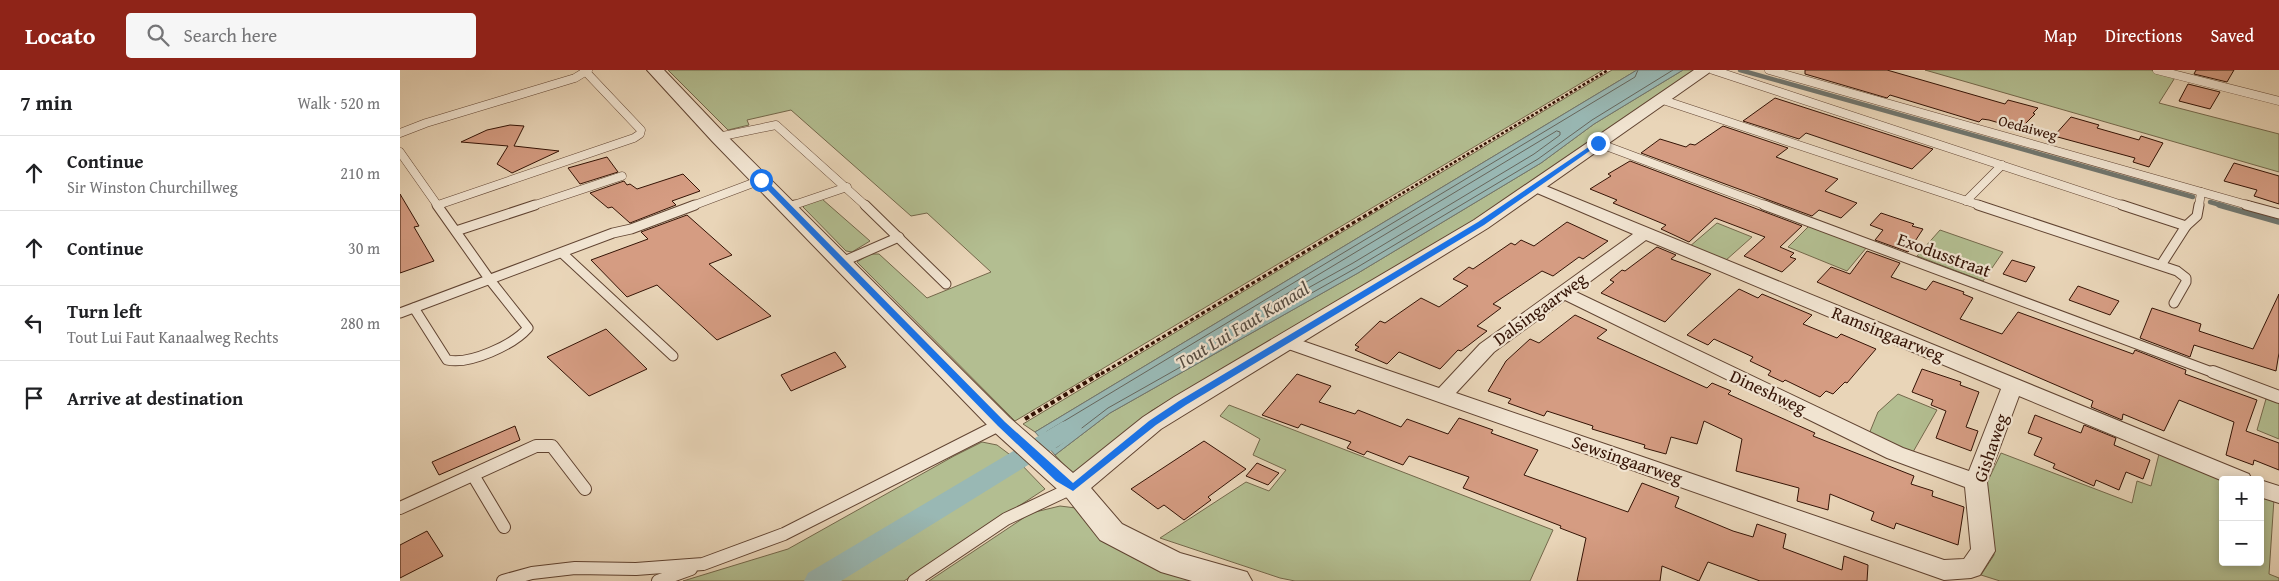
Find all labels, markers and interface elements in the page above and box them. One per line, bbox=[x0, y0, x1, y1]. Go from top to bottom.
search box bbox=[126, 13, 476, 58]
text: Locato bbox=[25, 18, 96, 53]
icon: search bbox=[144, 21, 172, 49]
text: Search here bbox=[184, 21, 277, 49]
text: Map bbox=[2044, 22, 2077, 49]
text: Directions bbox=[2105, 22, 2182, 49]
text: Saved bbox=[2210, 22, 2254, 49]
text: 7 min bbox=[20, 87, 72, 118]
text: Walk · 520 m bbox=[297, 91, 380, 115]
street label: Oedaiweg bbox=[1996, 110, 2060, 146]
route end bbox=[1587, 132, 1610, 155]
text: Continue bbox=[67, 147, 144, 175]
icon: ahead bbox=[20, 159, 48, 187]
text: 210 m bbox=[340, 161, 380, 185]
route start bbox=[750, 169, 773, 192]
text: Sir Winston Churchillweg bbox=[67, 175, 238, 199]
street label: Exodusstraat bbox=[1894, 225, 1995, 284]
icon: ahead bbox=[20, 234, 48, 262]
text: Continue bbox=[67, 234, 144, 262]
text: 30 m bbox=[348, 236, 380, 260]
street label: Dalsingaarweg bbox=[1487, 265, 1592, 352]
water label: Tout Lui Faut Kanaal bbox=[1170, 274, 1314, 376]
text: Turn left bbox=[67, 297, 142, 325]
street label: Ramsingaarweg bbox=[1828, 299, 1948, 368]
icon: left bbox=[20, 309, 48, 337]
text: 280 m bbox=[340, 311, 380, 335]
text: Tout Lui Faut Kanaalweg Rechts bbox=[67, 325, 279, 349]
street label: Dineshweg bbox=[1726, 362, 1811, 421]
icon: arrive bbox=[20, 384, 48, 412]
text: Arrive at destination bbox=[67, 384, 243, 412]
street label: Gishaweg bbox=[1966, 410, 2015, 486]
street label: Sewsingaarweg bbox=[1568, 428, 1686, 491]
map controls bbox=[2219, 476, 2264, 566]
button: + bbox=[2219, 476, 2264, 521]
button: − bbox=[2219, 521, 2264, 566]

